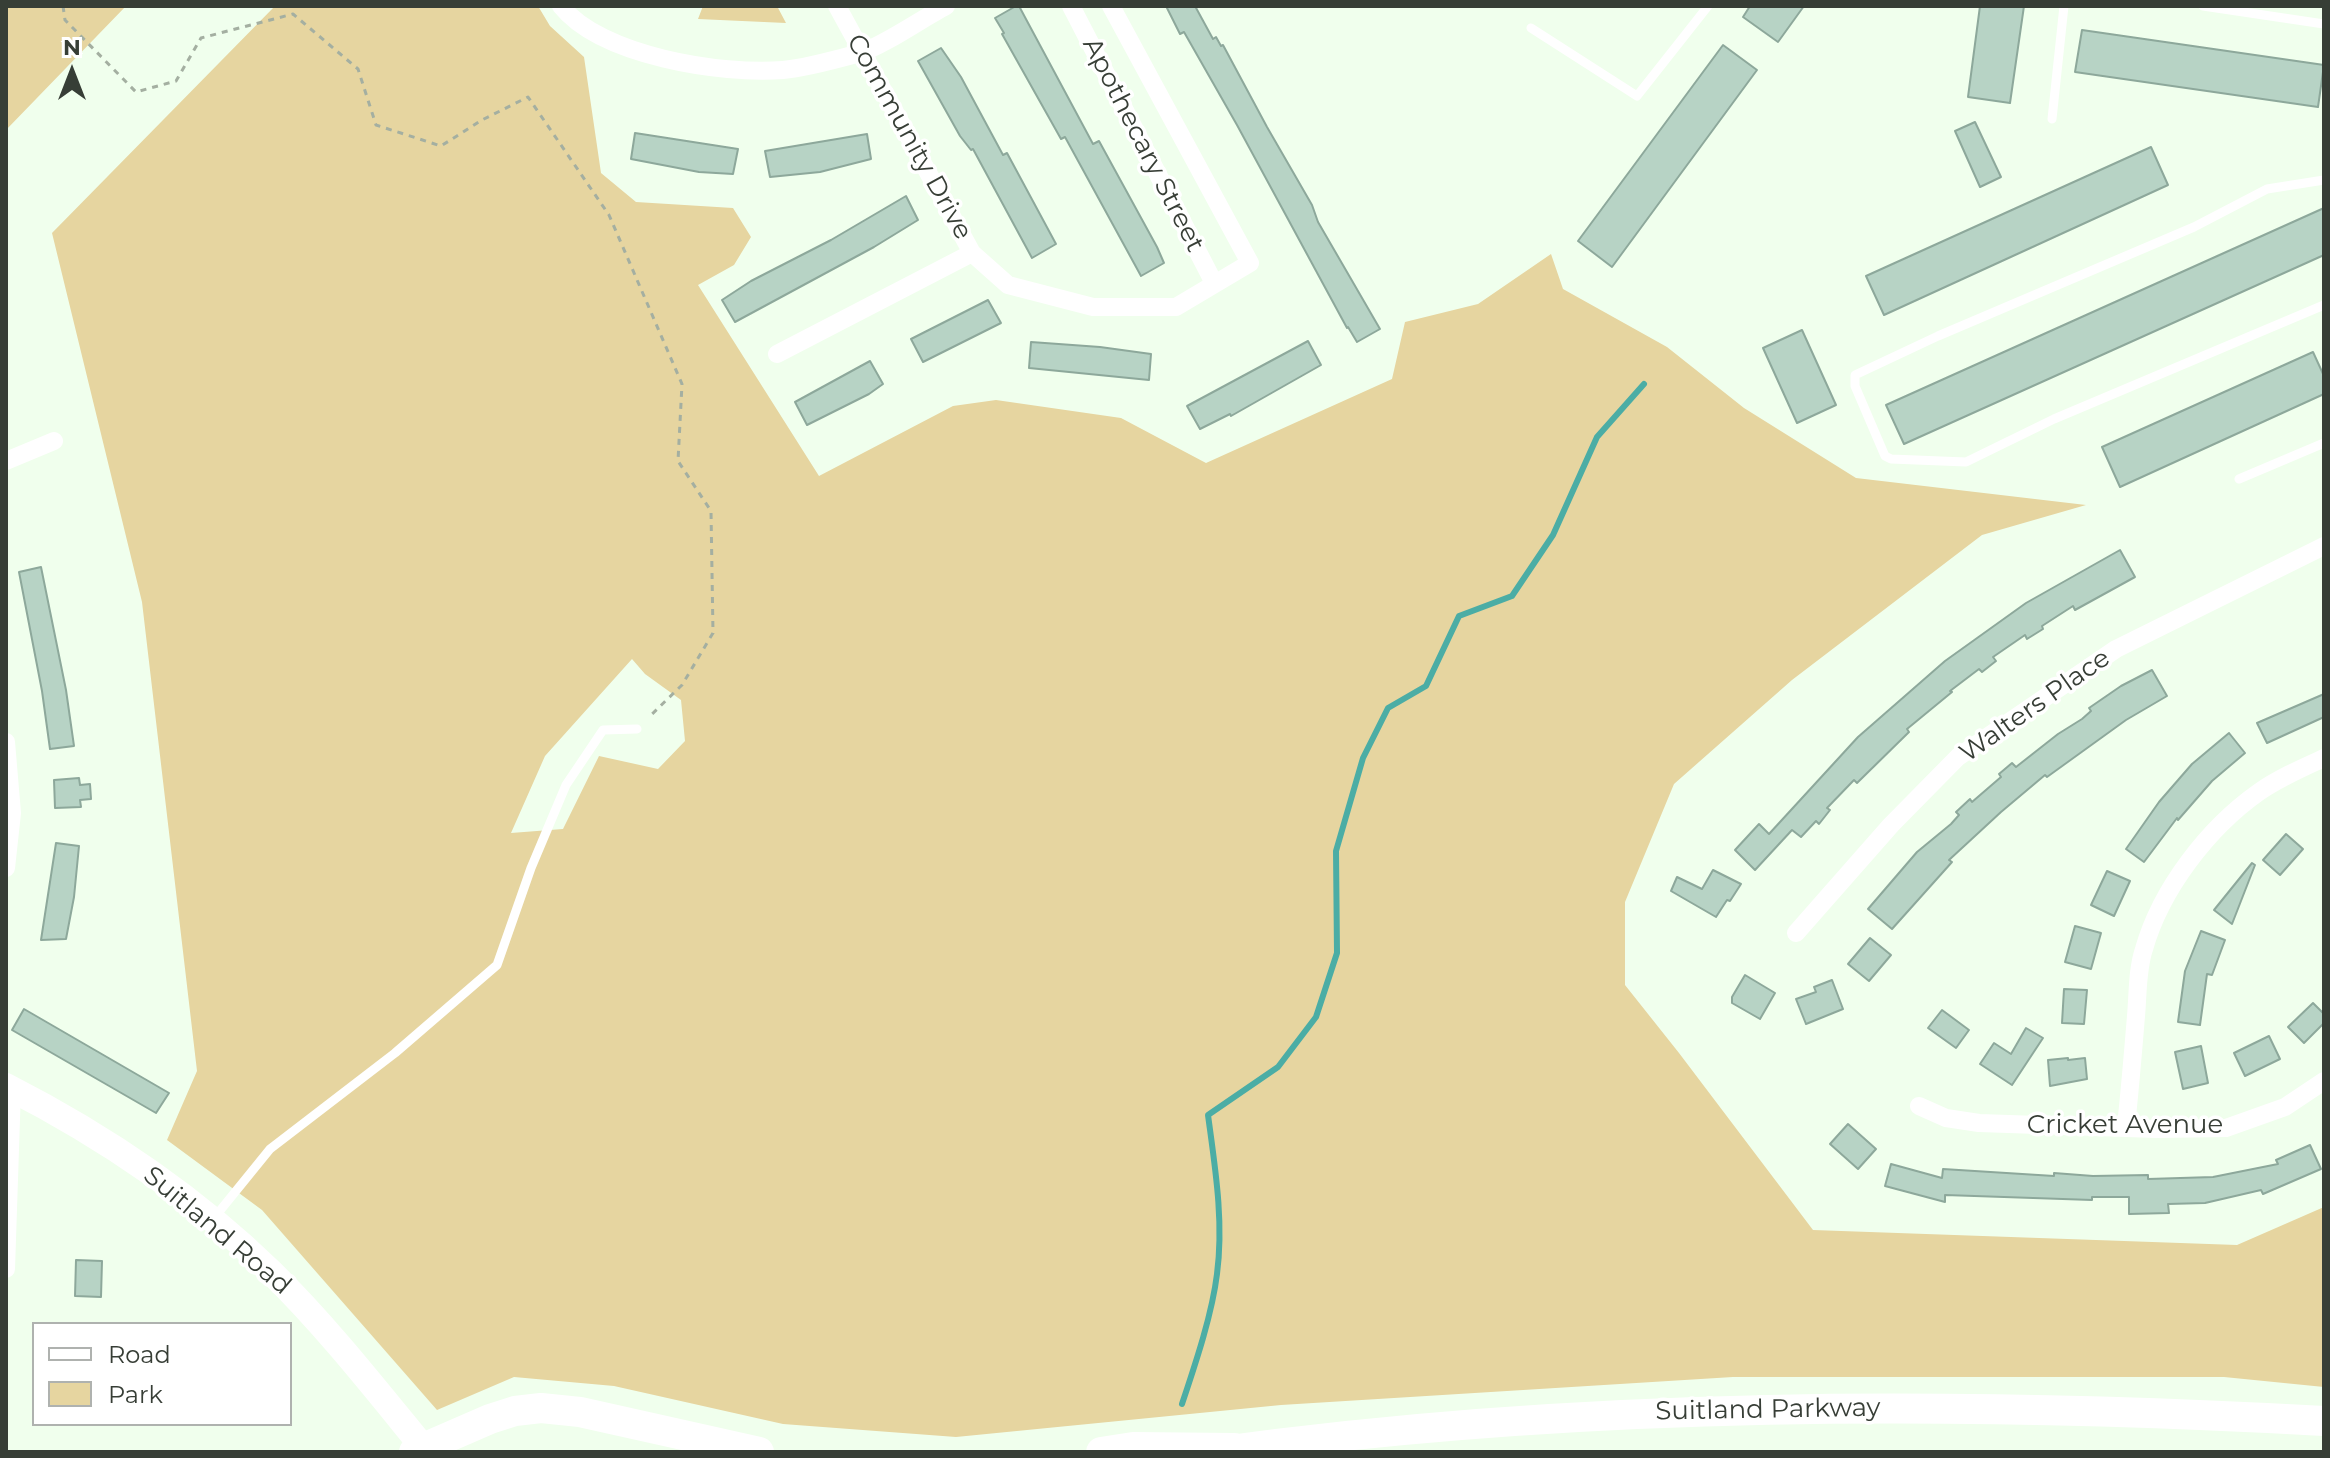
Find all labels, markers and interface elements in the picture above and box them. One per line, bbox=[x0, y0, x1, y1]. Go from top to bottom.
street label: Community Drive bbox=[840, 29, 978, 245]
north arrow bbox=[32, 32, 112, 112]
street label: Apothecary Street bbox=[1075, 33, 1211, 257]
text: N bbox=[63, 34, 81, 61]
street label: Walters Place bbox=[1954, 643, 2116, 769]
street label: Cricket Avenue bbox=[2027, 1109, 2223, 1141]
street label: Suitland Road bbox=[137, 1160, 297, 1302]
legend bbox=[32, 1322, 292, 1426]
text: Road bbox=[108, 1340, 171, 1369]
text: Park bbox=[108, 1380, 163, 1409]
street label: Suitland Parkway bbox=[1655, 1392, 1881, 1428]

